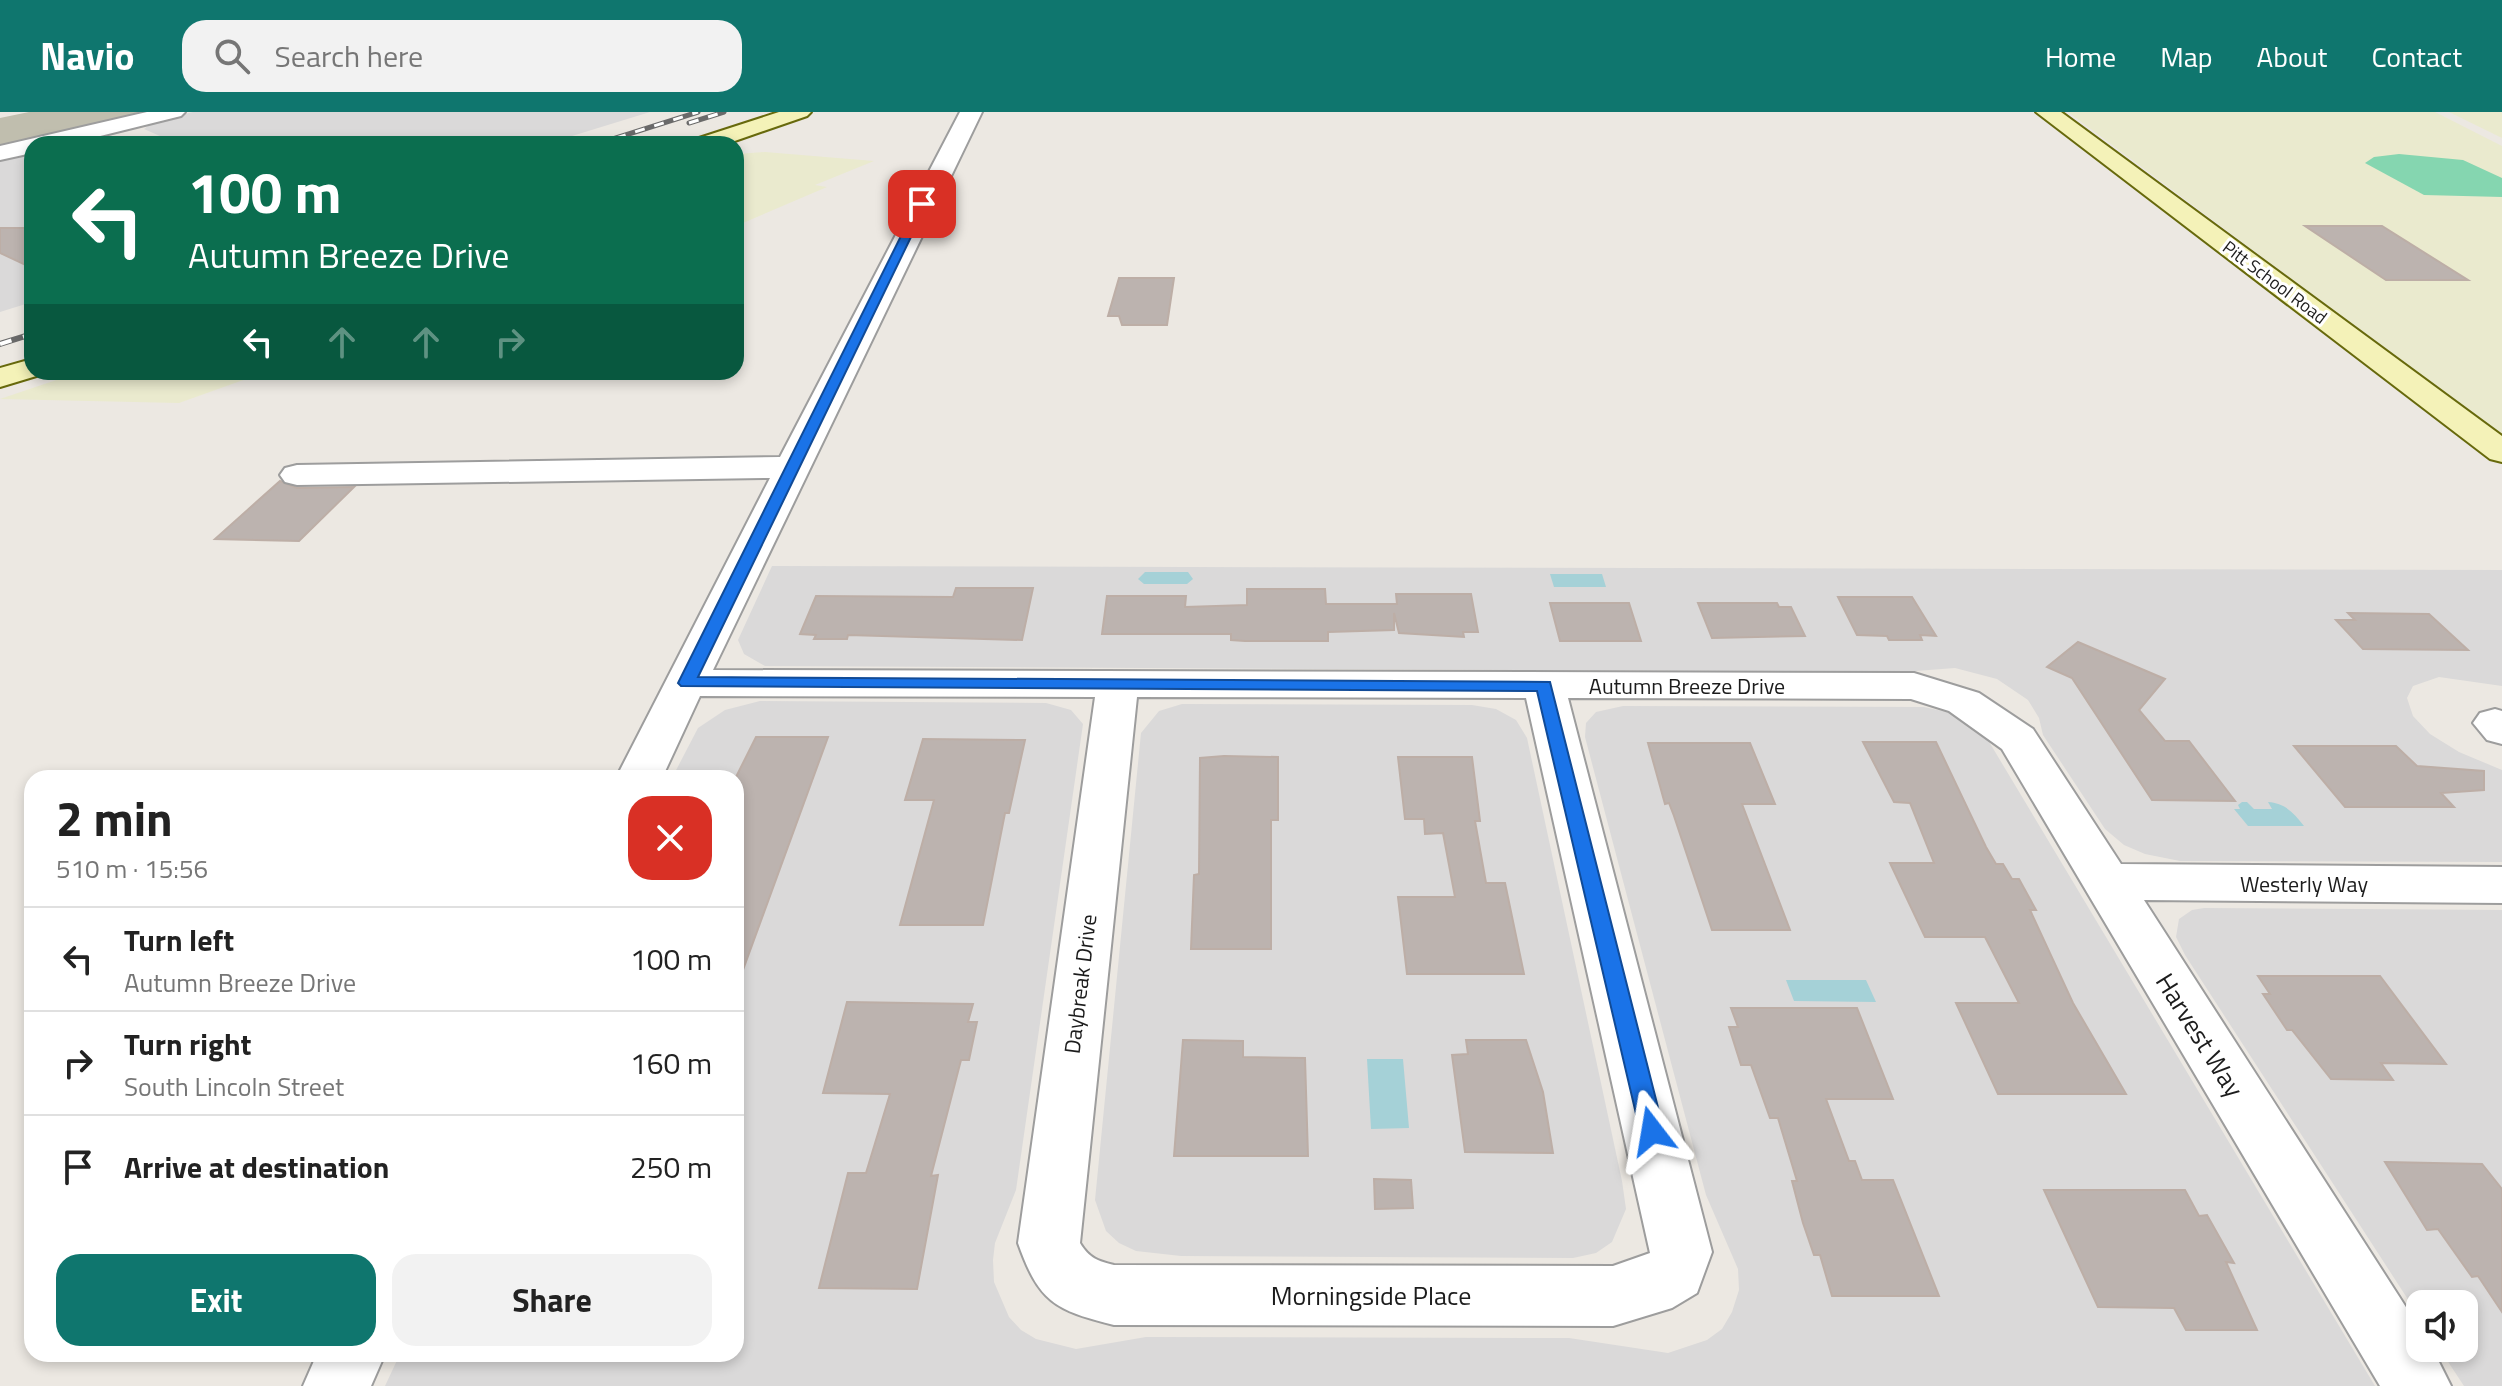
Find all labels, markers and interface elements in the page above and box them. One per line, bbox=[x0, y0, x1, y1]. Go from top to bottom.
search box bbox=[182, 20, 742, 92]
text: Navio bbox=[40, 27, 134, 85]
text: Search here bbox=[274, 33, 423, 79]
icon: search bbox=[210, 34, 254, 78]
text: Home bbox=[2045, 35, 2116, 78]
text: Map bbox=[2160, 35, 2213, 78]
text: About bbox=[2257, 35, 2327, 78]
text: Contact bbox=[2371, 35, 2462, 78]
text: 100 m bbox=[188, 150, 341, 235]
icon: left bbox=[56, 168, 160, 272]
pin bbox=[888, 170, 956, 238]
icon: arrive bbox=[900, 182, 944, 226]
text: Autumn Breeze Drive bbox=[188, 227, 509, 282]
street label: Pitt School Road bbox=[2217, 234, 2333, 330]
icon: left bbox=[236, 320, 280, 364]
icon: ahead bbox=[320, 320, 364, 364]
icon: ahead bbox=[404, 320, 448, 364]
icon: right bbox=[488, 320, 532, 364]
street label: Autumn Breeze Drive bbox=[1589, 669, 1785, 703]
text: 2 min bbox=[56, 782, 173, 855]
button: close bbox=[628, 796, 712, 880]
text: 510 m · 15:56 bbox=[56, 849, 208, 888]
street label: Westerly Way bbox=[2240, 867, 2368, 901]
street label: Daybreak Drive bbox=[1055, 912, 1105, 1056]
text: Turn left bbox=[124, 917, 234, 963]
text: 100 m bbox=[630, 936, 712, 982]
icon: left bbox=[56, 937, 100, 981]
text: Autumn Breeze Drive bbox=[124, 963, 356, 1002]
street label: Harvest Way bbox=[2146, 965, 2254, 1105]
text: Turn right bbox=[124, 1021, 252, 1067]
text: 160 m bbox=[630, 1040, 712, 1086]
icon: right bbox=[56, 1041, 100, 1085]
text: South Lincoln Street bbox=[124, 1067, 344, 1106]
position arrow bbox=[1610, 1089, 1694, 1173]
text: Arrive at destination bbox=[124, 1144, 389, 1190]
text: 250 m bbox=[630, 1144, 712, 1190]
icon: arrive bbox=[56, 1145, 100, 1189]
button: Exit bbox=[56, 1254, 376, 1346]
button: Share bbox=[392, 1254, 712, 1346]
street label: Morningside Place bbox=[1271, 1276, 1471, 1315]
map controls bbox=[2406, 1290, 2478, 1362]
button: sound bbox=[2406, 1290, 2478, 1362]

